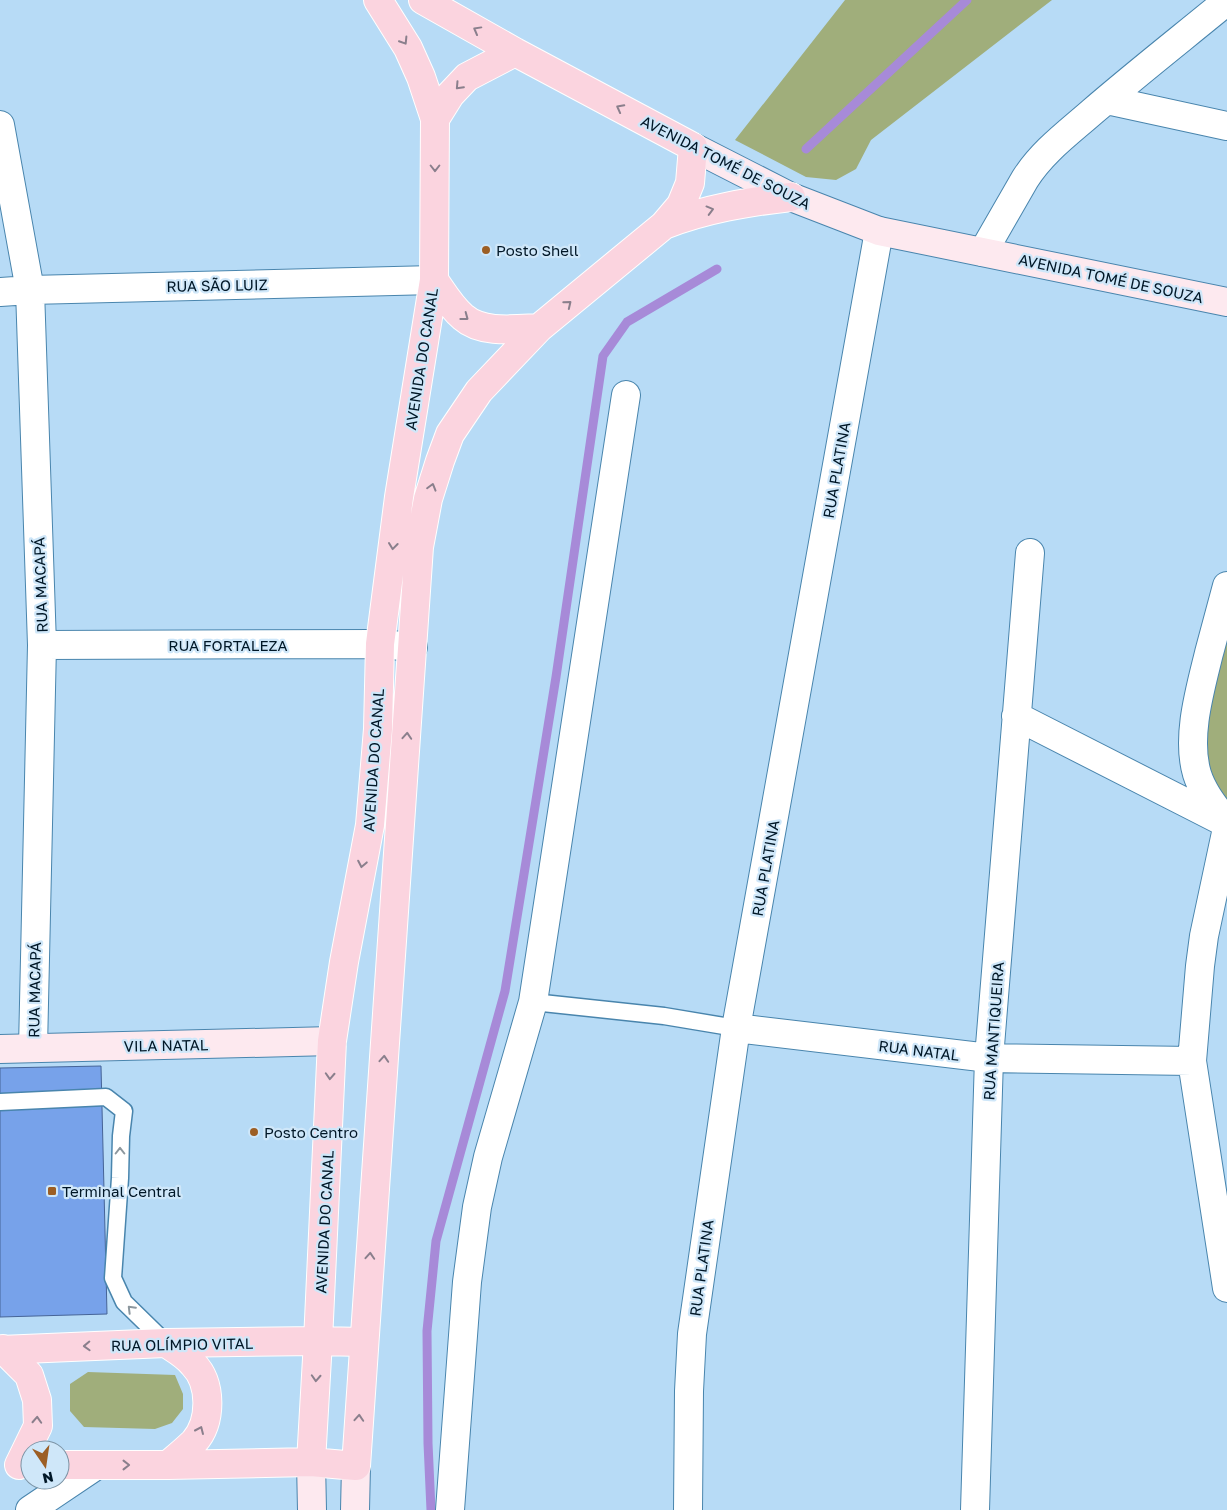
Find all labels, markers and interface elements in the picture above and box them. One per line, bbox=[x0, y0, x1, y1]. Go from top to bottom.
one-way arrow bbox=[473, 26, 482, 36]
one-way arrow bbox=[398, 36, 407, 45]
one-way arrow bbox=[456, 80, 465, 89]
one-way arrow bbox=[616, 104, 625, 114]
street label: AVENIDA TOMÉ DE SOUZA bbox=[638, 111, 814, 213]
one-way arrow bbox=[430, 164, 440, 172]
one-way arrow bbox=[706, 205, 715, 216]
place label: Posto Shell bbox=[496, 241, 579, 259]
marker: Posto Shell bbox=[480, 244, 492, 256]
street label: AVENIDA TOMÉ DE SOUZA bbox=[1017, 250, 1205, 306]
street label: RUA SÃO LUIZ bbox=[166, 275, 268, 295]
street label: AVENIDA DO CANAL bbox=[401, 286, 441, 431]
one-way arrow bbox=[562, 301, 571, 310]
one-way arrow bbox=[459, 311, 469, 320]
street label: RUA PLATINA bbox=[819, 420, 853, 520]
one-way arrow bbox=[426, 484, 436, 492]
street label: RUA MACAPÁ bbox=[29, 537, 51, 633]
one-way arrow bbox=[388, 542, 399, 550]
street label: RUA FORTALEZA bbox=[168, 636, 288, 654]
street label: AVENIDA DO CANAL bbox=[359, 687, 387, 832]
one-way arrow bbox=[401, 731, 412, 739]
street label: RUA PLATINA bbox=[748, 818, 782, 918]
one-way arrow bbox=[358, 859, 368, 868]
street label: RUA MACAPÁ bbox=[24, 942, 44, 1038]
street label: RUA MANTIQUEIRA bbox=[979, 961, 1007, 1101]
street label: VILA NATAL bbox=[124, 1035, 209, 1055]
street label: RUA NATAL bbox=[878, 1036, 961, 1064]
one-way arrow bbox=[378, 1054, 389, 1062]
one-way arrow bbox=[325, 1072, 335, 1080]
place label: Posto Centro bbox=[264, 1123, 358, 1141]
marker: Posto Centro bbox=[248, 1126, 260, 1138]
one-way arrow bbox=[115, 1147, 125, 1155]
street label: AVENIDA DO CANAL bbox=[311, 1150, 337, 1294]
place label: Terminal Central bbox=[62, 1182, 181, 1200]
marker: Terminal Central bbox=[46, 1185, 58, 1197]
street label: RUA PLATINA bbox=[685, 1218, 717, 1318]
one-way arrow bbox=[364, 1251, 375, 1259]
one-way arrow bbox=[128, 1305, 137, 1314]
street label: RUA OLÍMPIO VITAL bbox=[111, 1334, 254, 1354]
one-way arrow bbox=[83, 1341, 91, 1351]
one-way arrow bbox=[311, 1375, 322, 1383]
one-way arrow bbox=[353, 1413, 364, 1421]
one-way arrow bbox=[32, 1416, 42, 1424]
one-way arrow bbox=[194, 1426, 205, 1435]
north arrow bbox=[20, 1440, 70, 1490]
one-way arrow bbox=[122, 1460, 130, 1470]
text: N bbox=[41, 1469, 55, 1488]

